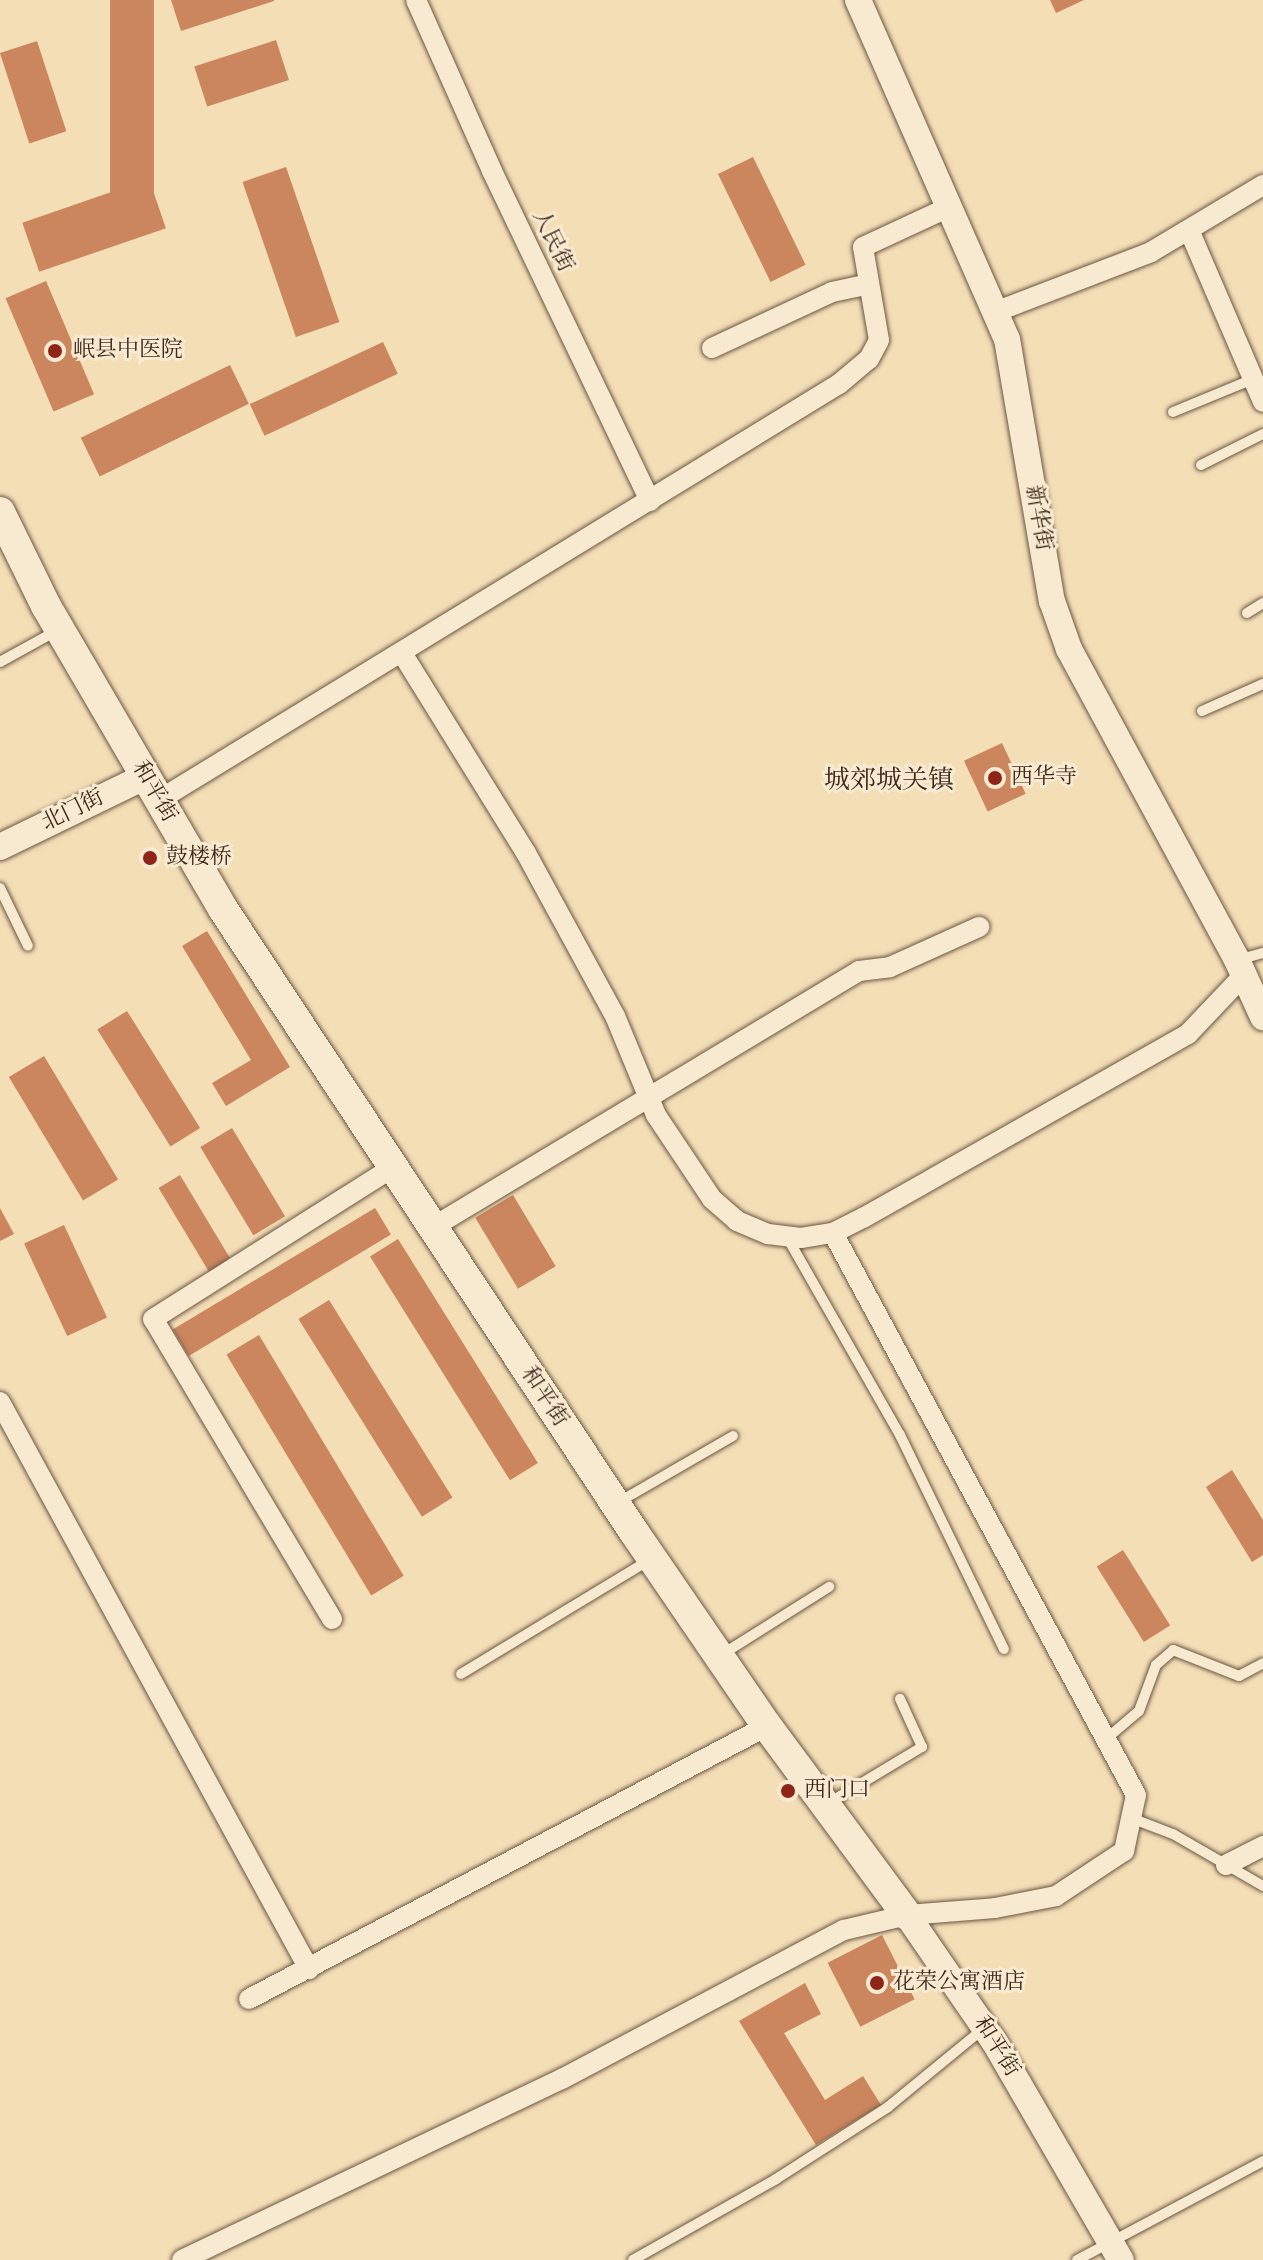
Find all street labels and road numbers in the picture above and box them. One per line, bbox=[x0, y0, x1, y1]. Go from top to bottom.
street label: 人民街 bbox=[526, 206, 578, 276]
street label: 新华街 bbox=[1019, 483, 1057, 553]
street label: 和平街 bbox=[126, 757, 182, 827]
street label: 北门街 bbox=[38, 785, 108, 837]
street label: 和平街 bbox=[515, 1362, 573, 1432]
street label: 和平街 bbox=[967, 2012, 1025, 2082]

